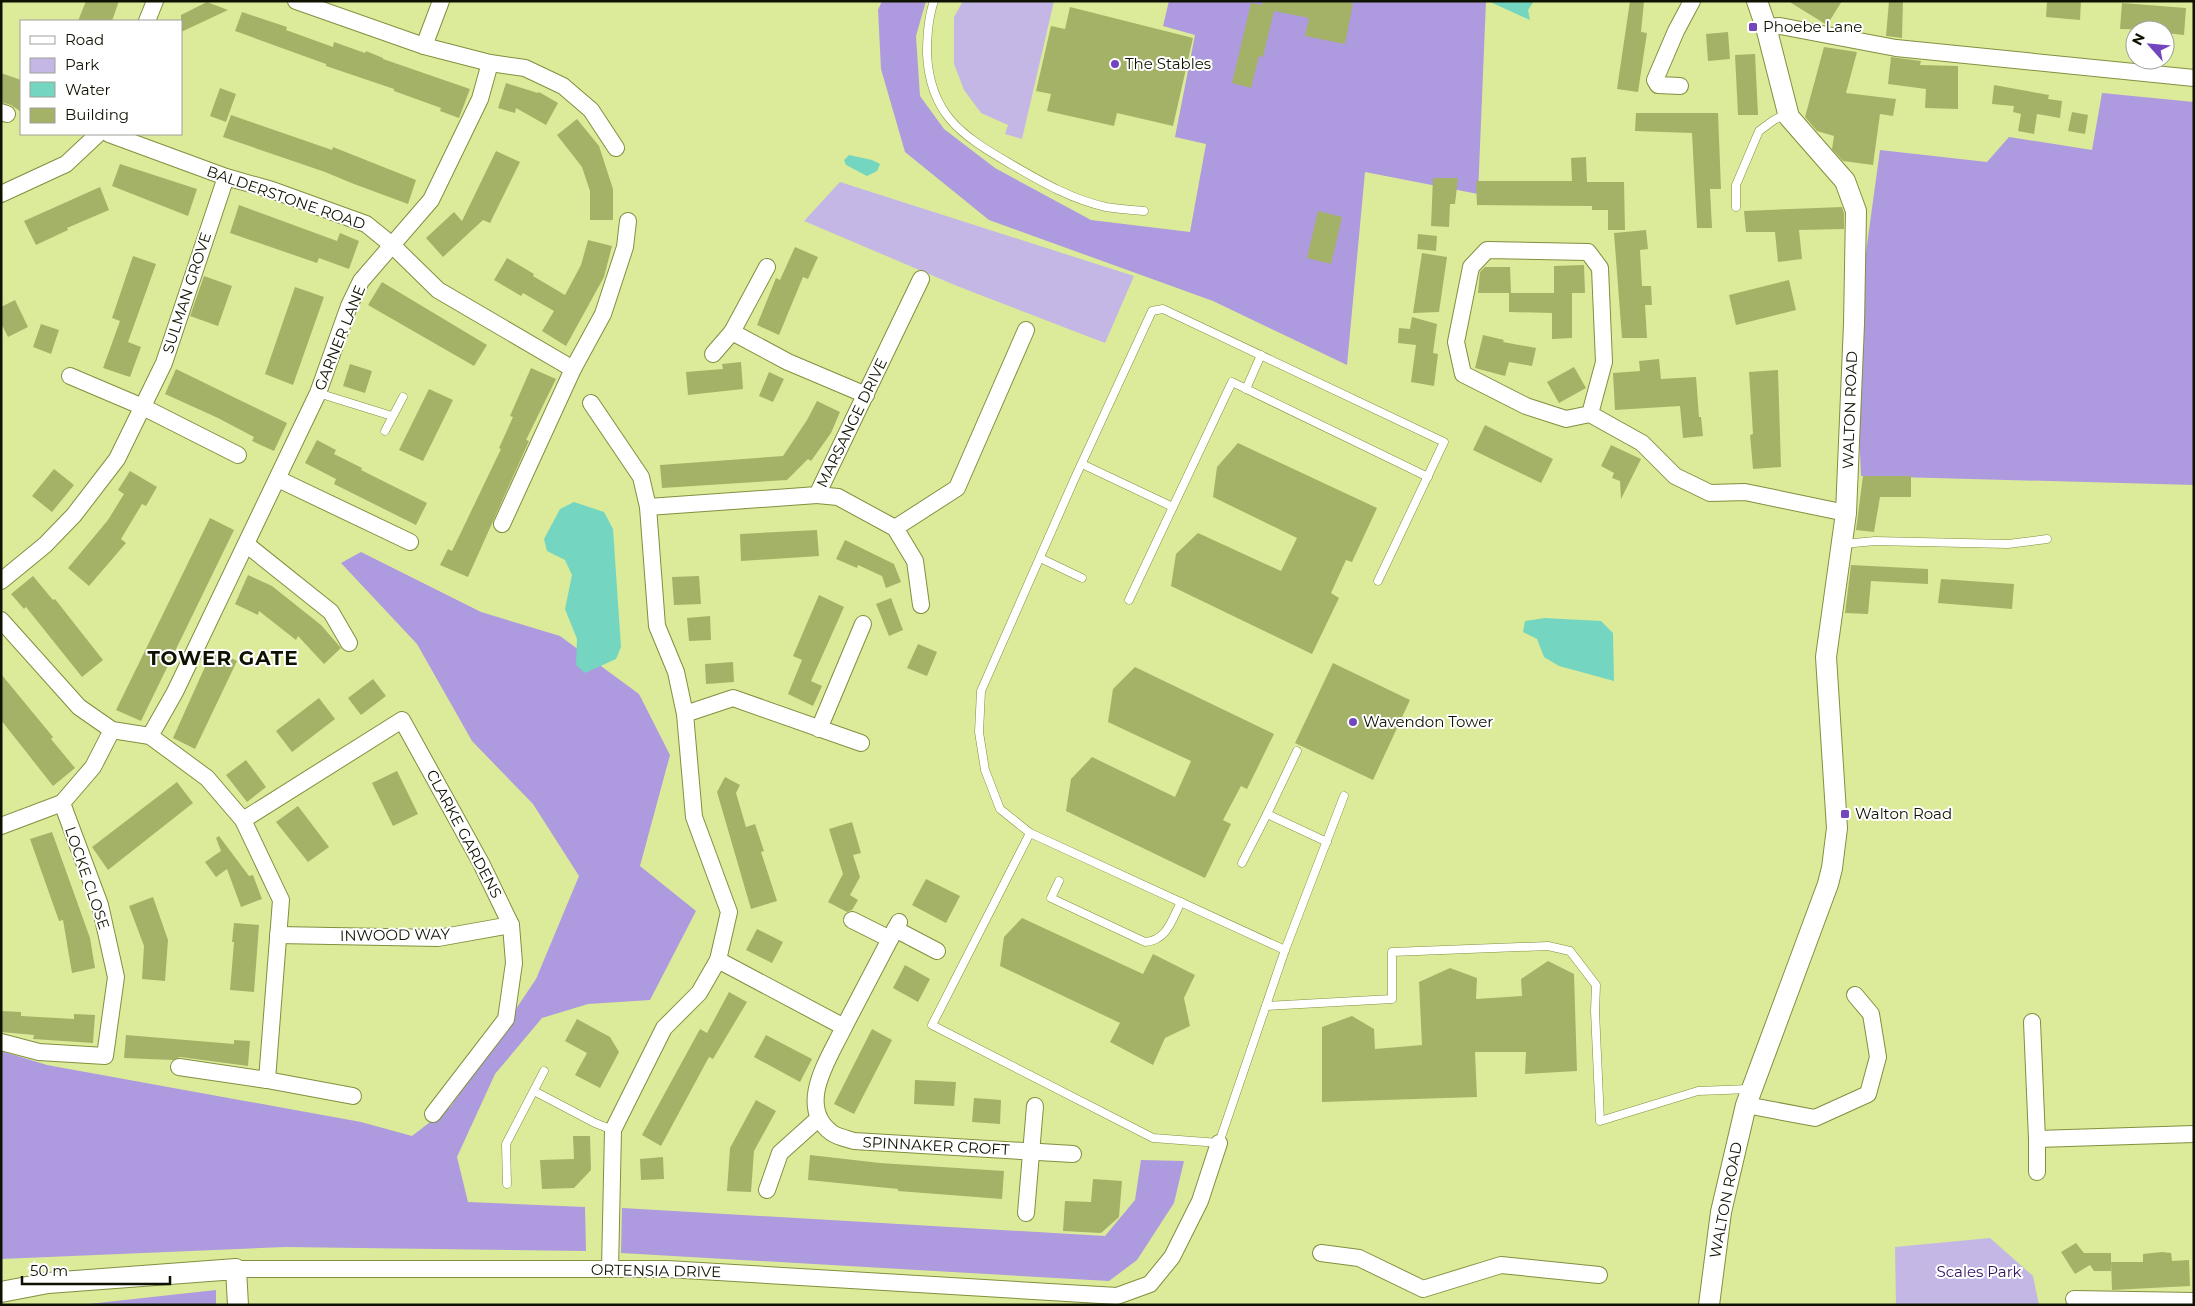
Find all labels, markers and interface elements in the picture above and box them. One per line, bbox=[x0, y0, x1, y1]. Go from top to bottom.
place label: Phoebe Lane bbox=[1763, 17, 1862, 36]
legend bbox=[20, 20, 182, 135]
north arrow bbox=[2125, 20, 2175, 70]
marker: Phoebe Lane bbox=[1747, 21, 1759, 33]
text: Road bbox=[65, 30, 104, 49]
text: N bbox=[2128, 30, 2149, 48]
place label: The Stables bbox=[1125, 54, 1211, 73]
text: Park bbox=[65, 55, 99, 74]
marker: The Stables bbox=[1109, 58, 1121, 70]
text: Water bbox=[65, 80, 111, 99]
text: Building bbox=[65, 105, 129, 124]
street label: BALDERSTONE ROAD bbox=[204, 161, 368, 234]
street label: SULMAN GROVE bbox=[158, 230, 215, 356]
street label: GARNER LANE bbox=[310, 282, 369, 393]
street label: WALTON ROAD bbox=[1838, 351, 1861, 469]
street label: MARSANGE DRIVE bbox=[812, 355, 891, 491]
district label: TOWER GATE bbox=[147, 646, 299, 670]
place label: Wavendon Tower bbox=[1363, 712, 1493, 731]
marker: Wavendon Tower bbox=[1347, 716, 1359, 728]
street label: CLARKE GARDENS bbox=[423, 766, 506, 901]
place label: Walton Road bbox=[1855, 804, 1952, 823]
marker: Walton Road bbox=[1839, 808, 1851, 820]
street label: LOCKE CLOSE bbox=[61, 824, 114, 932]
street label: INWOOD WAY bbox=[340, 924, 451, 945]
street label: SPINNAKER CROFT bbox=[862, 1132, 1010, 1159]
street label: WALTON ROAD bbox=[1705, 1140, 1746, 1260]
scale bar bbox=[22, 1254, 170, 1286]
street label: ORTENSIA DRIVE bbox=[591, 1260, 721, 1281]
text: 50 m bbox=[30, 1261, 68, 1280]
park label: Scales Park bbox=[1936, 1262, 2022, 1281]

